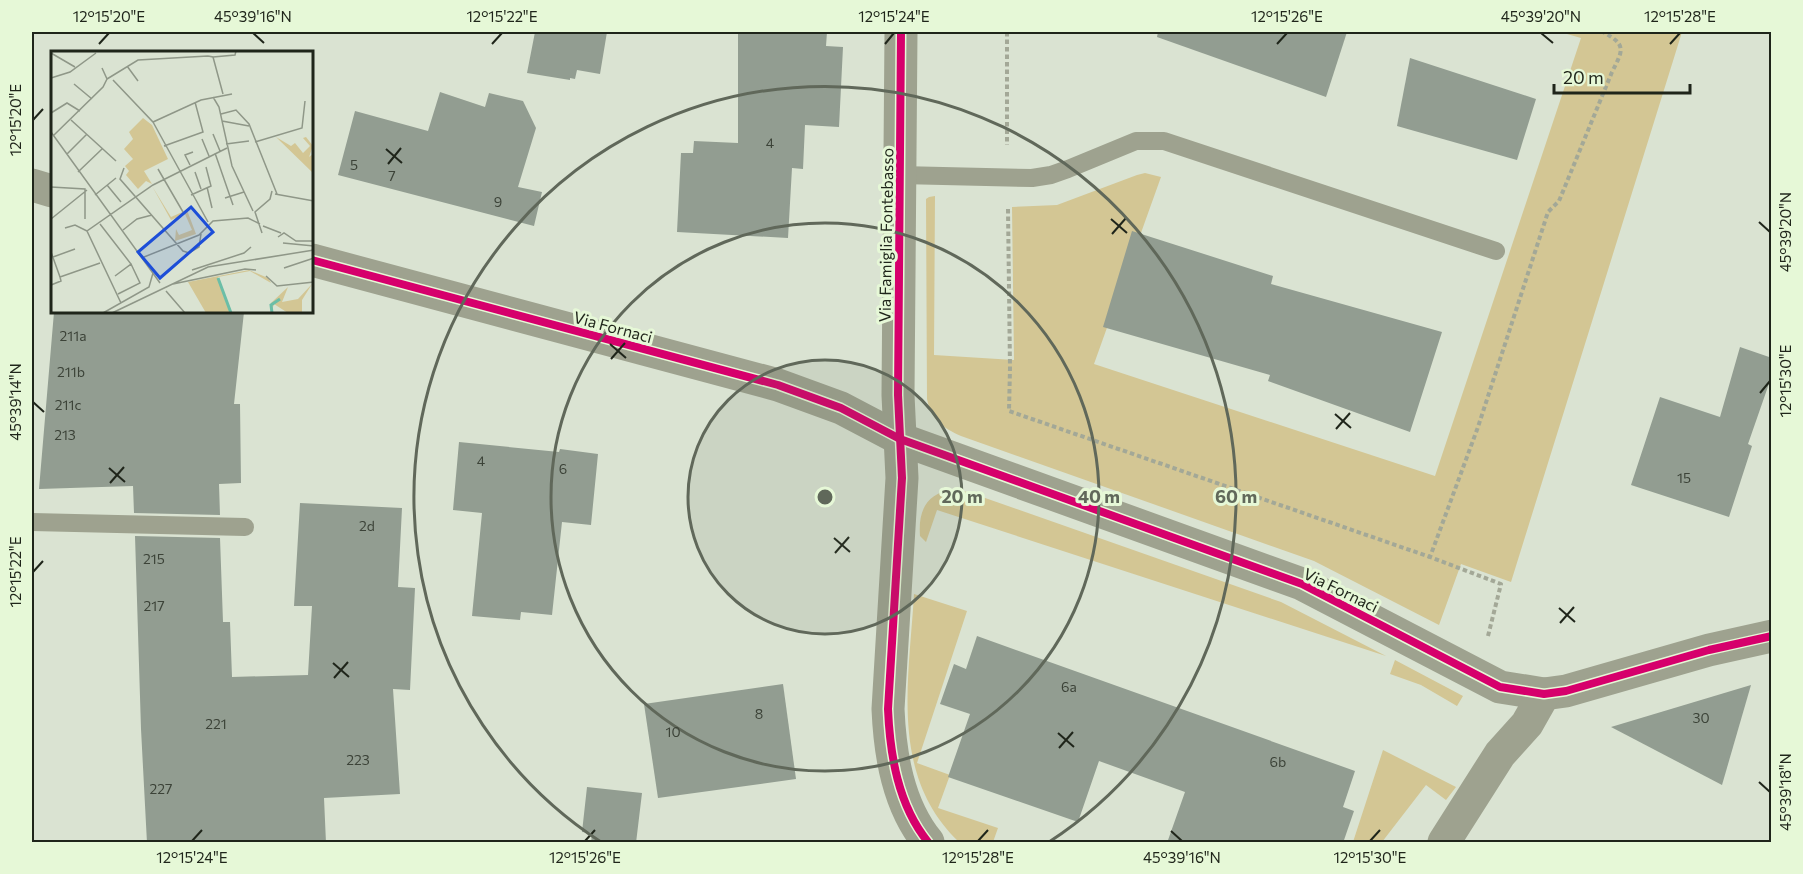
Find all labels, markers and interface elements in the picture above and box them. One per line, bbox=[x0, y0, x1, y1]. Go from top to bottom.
text: 12°15'20"E bbox=[73, 7, 145, 25]
text: 45°39'16"N bbox=[214, 7, 292, 25]
text: 12°15'22"E bbox=[466, 7, 538, 25]
text: 12°15'24"E bbox=[858, 7, 930, 25]
text: 12°15'26"E bbox=[1251, 7, 1323, 25]
text: 45°39'20"N bbox=[1501, 7, 1581, 25]
text: 12°15'28"E bbox=[1644, 7, 1716, 25]
inset map bbox=[51, 51, 314, 314]
scale bar bbox=[1554, 57, 1690, 95]
text: 20 m bbox=[1563, 66, 1604, 88]
text: 12°15'20"E bbox=[6, 84, 24, 156]
house number: 4 bbox=[766, 134, 775, 151]
street label: Via Famiglia Fontebasso bbox=[874, 148, 897, 322]
house number: 5 bbox=[350, 156, 358, 173]
house number: 7 bbox=[388, 167, 396, 184]
text: 45°39'20"N bbox=[1776, 192, 1794, 272]
house number: 9 bbox=[494, 193, 502, 210]
street label: Via Fornaci bbox=[572, 307, 655, 346]
house number: 211a bbox=[59, 327, 87, 344]
text: 12°15'30"E bbox=[1776, 345, 1794, 417]
text: 45°39'14"N bbox=[6, 363, 24, 441]
house number: 211b bbox=[57, 363, 85, 380]
house number: 211c bbox=[55, 396, 81, 413]
house number: 213 bbox=[54, 426, 76, 443]
house number: 4 bbox=[477, 452, 486, 469]
house number: 6 bbox=[559, 460, 567, 477]
house number: 15 bbox=[1677, 469, 1691, 486]
text: 20 m bbox=[941, 485, 983, 507]
text: 40 m bbox=[1078, 485, 1120, 507]
text: 60 m bbox=[1215, 485, 1257, 507]
centre of rings bbox=[815, 487, 835, 507]
house number: 2d bbox=[359, 517, 375, 534]
text: 12°15'22"E bbox=[6, 536, 24, 608]
house number: 215 bbox=[143, 550, 165, 567]
street label: Via Fornaci bbox=[1301, 563, 1382, 616]
house number: 217 bbox=[143, 597, 165, 614]
house number: 6a bbox=[1061, 678, 1077, 695]
house number: 8 bbox=[755, 705, 763, 722]
house number: 30 bbox=[1692, 709, 1710, 726]
house number: 221 bbox=[205, 715, 227, 732]
house number: 10 bbox=[665, 723, 681, 740]
house number: 223 bbox=[346, 751, 370, 768]
house number: 6b bbox=[1270, 753, 1286, 770]
text: 45°39'18"N bbox=[1776, 753, 1794, 831]
house number: 227 bbox=[150, 780, 172, 797]
text: 12°15'24"E bbox=[156, 848, 228, 866]
text: 12°15'26"E bbox=[549, 848, 621, 866]
text: 12°15'28"E bbox=[942, 848, 1014, 866]
text: 45°39'16"N bbox=[1143, 848, 1221, 866]
text: 12°15'30"E bbox=[1334, 848, 1406, 866]

